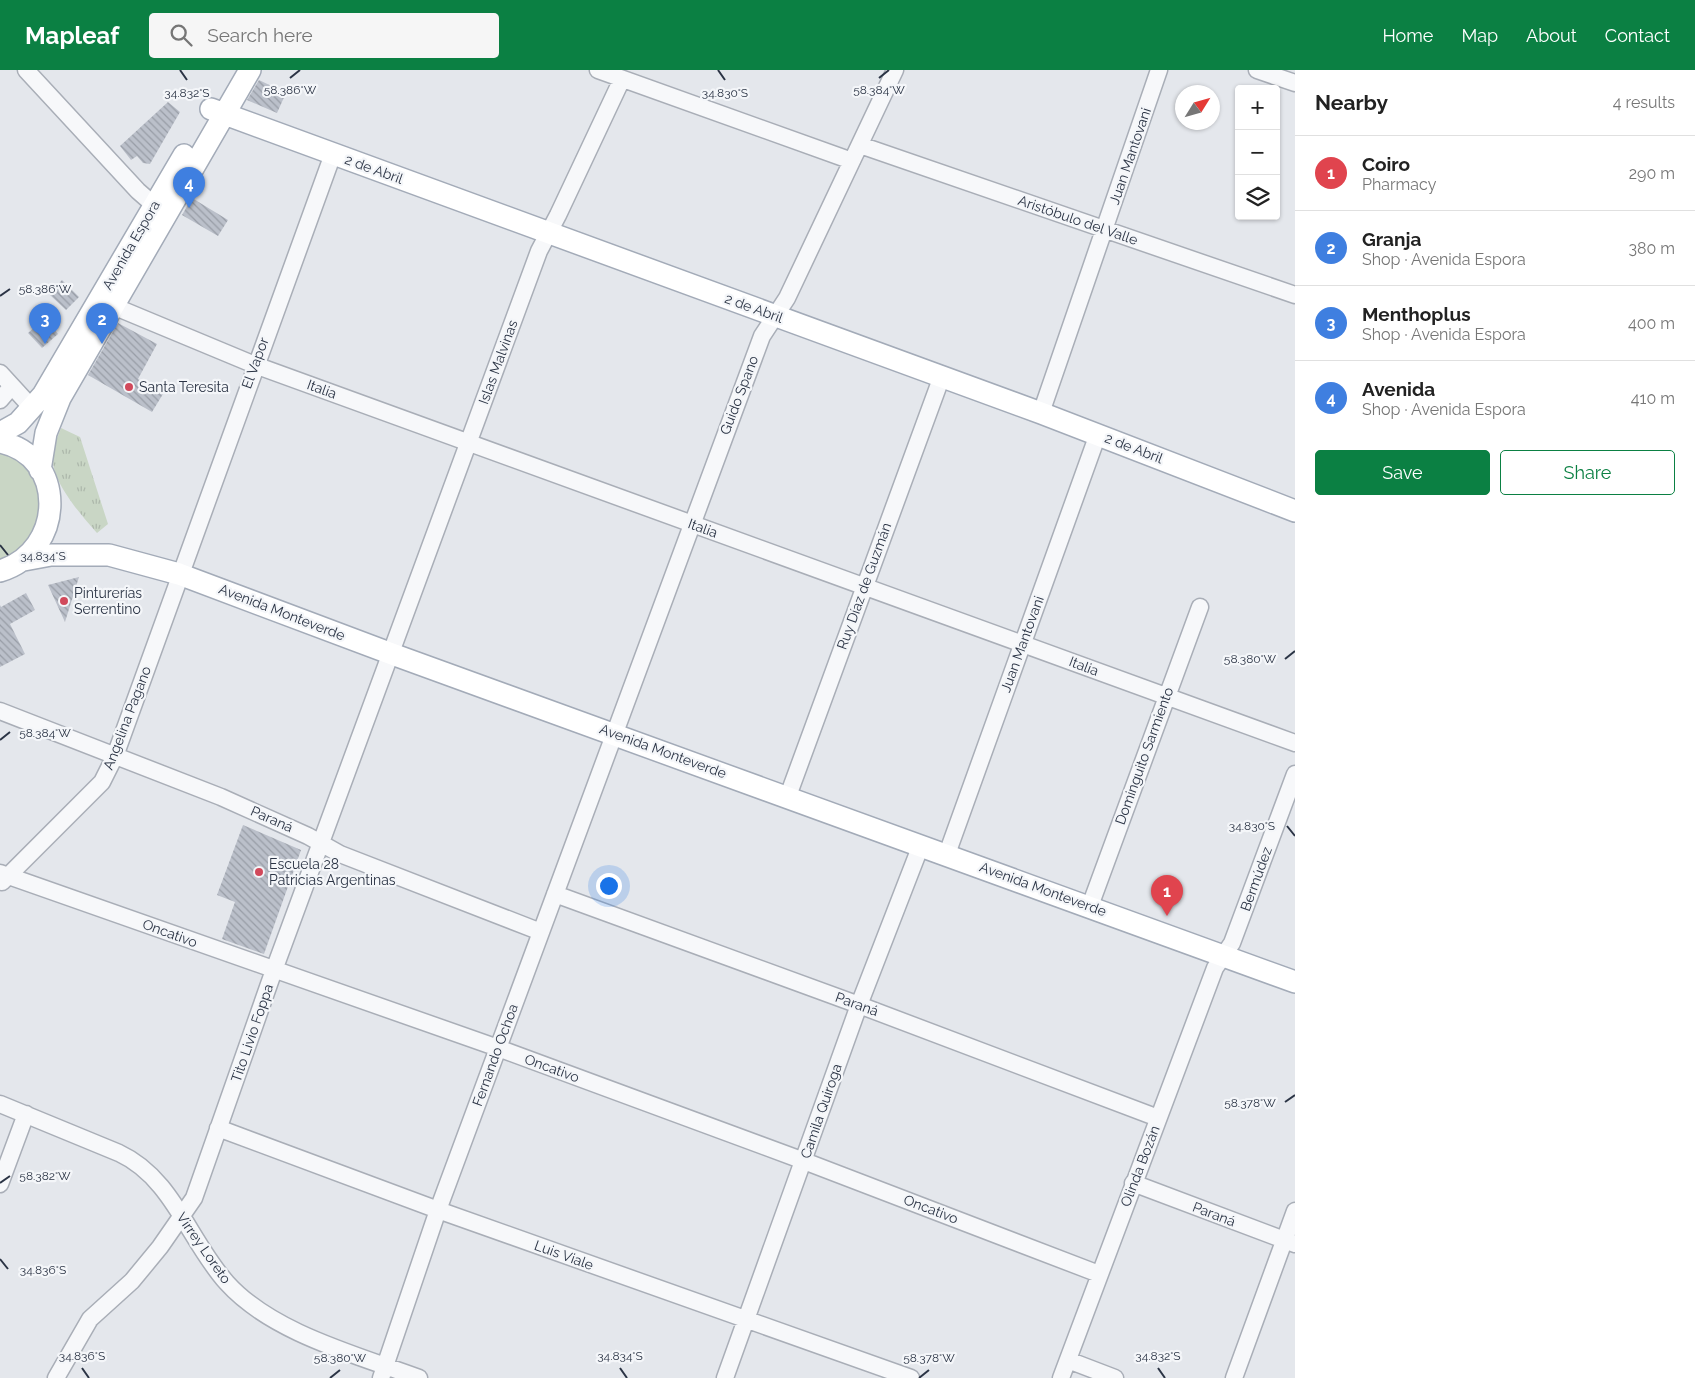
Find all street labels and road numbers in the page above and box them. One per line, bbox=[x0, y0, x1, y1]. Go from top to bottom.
street label: Juan Mantovani bbox=[1106, 106, 1154, 206]
street label: 2 de Abril bbox=[343, 151, 405, 187]
street label: Aristóbulo del Valle bbox=[1016, 192, 1140, 248]
street label: Avenida Espora bbox=[99, 198, 163, 292]
street label: 2 de Abril bbox=[723, 290, 785, 326]
street label: Islas Malvinas bbox=[475, 318, 521, 406]
street label: El Vapor bbox=[238, 335, 272, 391]
street label: Guido Spano bbox=[717, 353, 761, 437]
street label: Italia bbox=[305, 376, 339, 402]
street label: 2 de Abril bbox=[1103, 430, 1165, 466]
street label: Italia bbox=[686, 515, 720, 541]
street label: Ruy Díaz de Guzmán bbox=[834, 520, 894, 652]
street label: Avenida Monteverde bbox=[217, 581, 347, 643]
street label: Juan Mantovani bbox=[997, 594, 1047, 694]
street label: Italia bbox=[1067, 653, 1101, 679]
street label: Angelina Pagano bbox=[100, 664, 154, 772]
street label: Dominguito Sarmiento bbox=[1112, 685, 1176, 827]
street label: Avenida Monteverde bbox=[597, 721, 729, 781]
street label: Paraná bbox=[248, 803, 296, 835]
street label: Bermúdez bbox=[1237, 845, 1275, 913]
street label: Avenida Monteverde bbox=[977, 859, 1109, 919]
street label: Oncativo bbox=[140, 916, 200, 950]
street label: Tito Livio Foppa bbox=[228, 982, 276, 1084]
street label: Paraná bbox=[833, 989, 881, 1019]
street label: Fernando Ochoa bbox=[469, 1002, 521, 1108]
street label: Oncativo bbox=[522, 1051, 582, 1085]
street label: Camila Quiroga bbox=[797, 1061, 845, 1161]
street label: Olinda Bozán bbox=[1117, 1123, 1163, 1209]
street label: Oncativo bbox=[901, 1191, 961, 1227]
street label: Paraná bbox=[1190, 1199, 1238, 1229]
street label: Virrey Loreto bbox=[174, 1209, 234, 1287]
street label: Luis Viale bbox=[532, 1237, 596, 1273]

